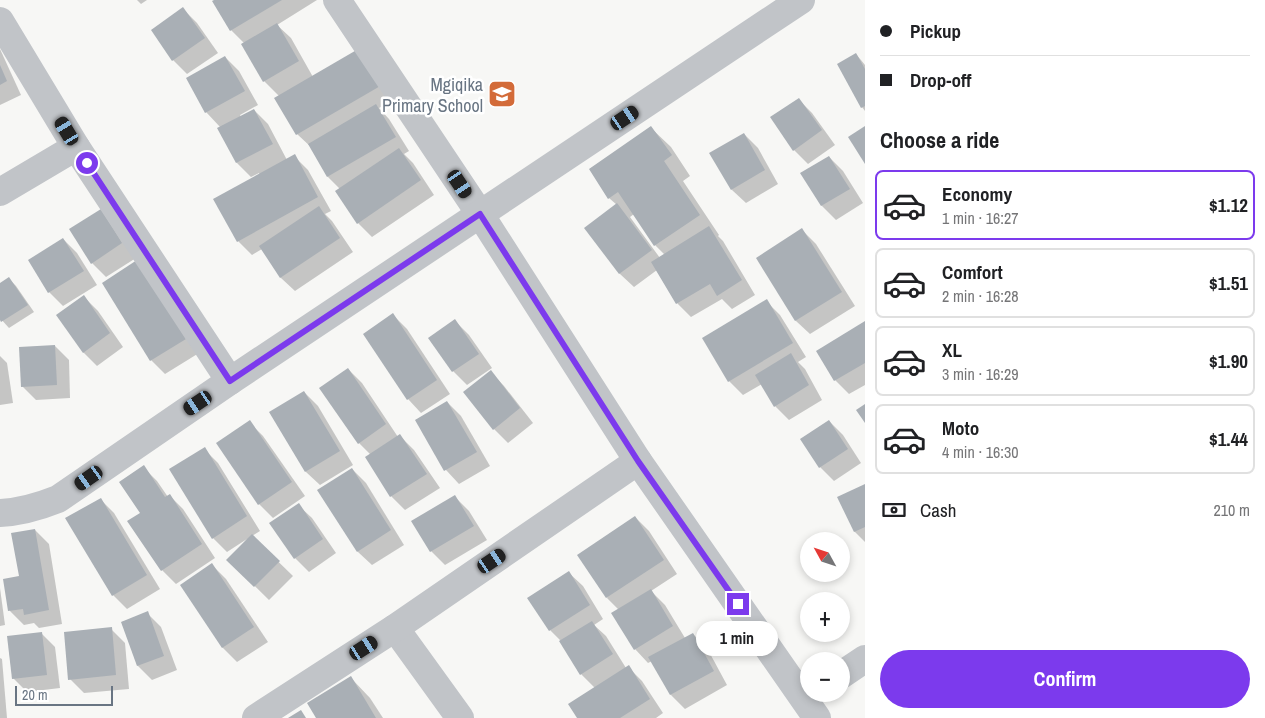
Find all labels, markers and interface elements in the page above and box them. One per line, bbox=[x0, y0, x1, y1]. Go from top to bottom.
text: Pickup bbox=[910, 18, 961, 44]
text: Drop-off bbox=[910, 67, 971, 93]
place label: Mgiqika Primary School bbox=[382, 72, 483, 118]
school or university icon: Mgiqika Primary School bbox=[487, 79, 517, 109]
car bbox=[608, 103, 641, 133]
car bbox=[52, 114, 81, 148]
text: Choose a ride bbox=[880, 125, 999, 155]
route start bbox=[76, 152, 98, 174]
car bbox=[445, 167, 474, 201]
text: Economy bbox=[942, 181, 1012, 207]
icon: car bbox=[882, 183, 927, 228]
text: $1.12 bbox=[1209, 192, 1248, 218]
text: 1 min · 16:27 bbox=[942, 207, 1019, 229]
text: Comfort bbox=[942, 259, 1003, 285]
icon: car bbox=[882, 261, 927, 306]
text: $1.51 bbox=[1209, 270, 1248, 296]
text: 2 min · 16:28 bbox=[942, 285, 1019, 307]
text: XL bbox=[942, 337, 962, 363]
icon: car bbox=[882, 339, 927, 384]
text: $1.90 bbox=[1209, 348, 1248, 374]
text: 3 min · 16:29 bbox=[942, 363, 1019, 385]
car bbox=[181, 388, 214, 418]
text: Moto bbox=[942, 415, 979, 441]
icon: car bbox=[882, 417, 927, 462]
text: $1.44 bbox=[1209, 426, 1248, 452]
text: 4 min · 16:30 bbox=[942, 441, 1019, 463]
car bbox=[72, 463, 105, 493]
icon: cash bbox=[880, 496, 908, 524]
text: Cash bbox=[920, 497, 956, 523]
text: 210 m bbox=[1214, 499, 1250, 521]
north arrow bbox=[800, 532, 850, 582]
map controls bbox=[800, 532, 850, 702]
car bbox=[475, 546, 508, 576]
button: + bbox=[800, 592, 850, 642]
route end bbox=[727, 593, 749, 615]
callout: 1 min bbox=[697, 622, 779, 656]
text: 1 min bbox=[720, 627, 754, 649]
car bbox=[347, 634, 380, 662]
button: Confirm bbox=[880, 650, 1250, 708]
button: − bbox=[800, 652, 850, 702]
scale bar bbox=[15, 683, 112, 706]
text: 20 m bbox=[22, 686, 48, 704]

